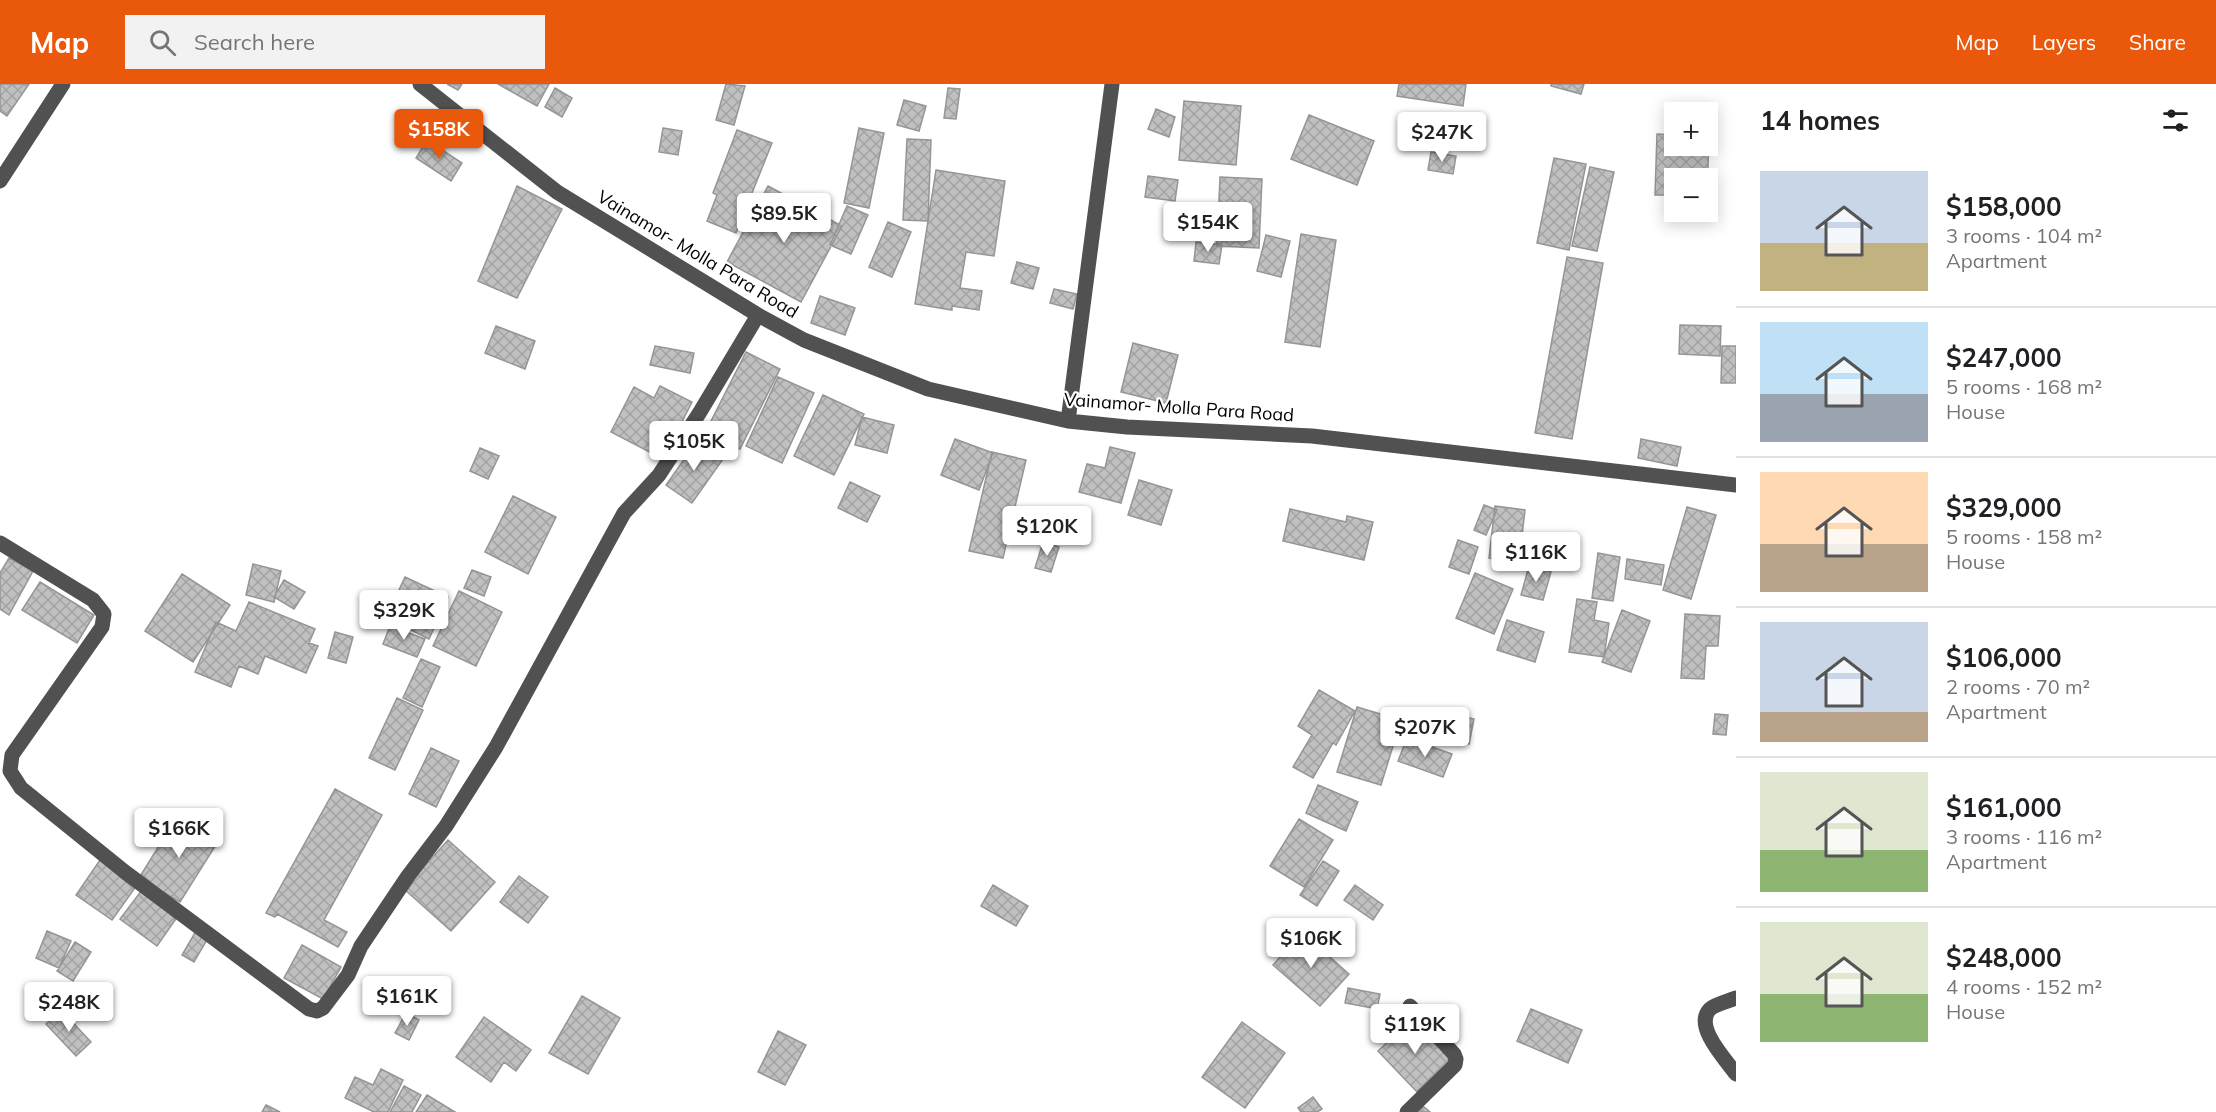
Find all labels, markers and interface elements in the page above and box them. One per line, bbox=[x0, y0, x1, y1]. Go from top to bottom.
search box bbox=[125, 15, 545, 69]
text: Map bbox=[30, 25, 89, 60]
icon: search bbox=[146, 26, 179, 59]
text: Search here bbox=[194, 28, 315, 56]
text: Map bbox=[1956, 29, 1999, 55]
text: Layers bbox=[2032, 29, 2096, 55]
text: Share bbox=[2129, 29, 2186, 55]
map controls bbox=[1664, 102, 1718, 222]
button: + bbox=[1664, 102, 1718, 156]
text: 14 homes bbox=[1760, 104, 1880, 137]
icon: filters bbox=[2159, 104, 2192, 137]
pin: $158K bbox=[397, 109, 481, 160]
pin: $247K bbox=[1400, 112, 1484, 163]
text: $158K bbox=[408, 116, 470, 141]
text: $247K bbox=[1411, 119, 1473, 144]
button: − bbox=[1664, 168, 1718, 222]
street label: Vainamor- Molla Para Road bbox=[593, 185, 803, 323]
text: $158,000 bbox=[1946, 190, 2062, 223]
pin: $89.5K bbox=[735, 193, 833, 244]
icon: home bbox=[1808, 195, 1880, 267]
text: $89.5K bbox=[751, 200, 817, 225]
pin: $154K bbox=[1166, 202, 1250, 253]
text: $154K bbox=[1177, 209, 1239, 234]
text: 3 rooms · 104 m² bbox=[1946, 223, 2102, 248]
text: Apartment bbox=[1946, 248, 2047, 273]
text: $247,000 bbox=[1946, 341, 2062, 374]
icon: home bbox=[1808, 346, 1880, 418]
text: 5 rooms · 168 m² bbox=[1946, 374, 2102, 399]
street label: Vainamor- Molla Para Road bbox=[1063, 387, 1295, 427]
text: House bbox=[1946, 399, 2005, 424]
pin: $105K bbox=[652, 421, 736, 472]
text: $105K bbox=[663, 428, 725, 453]
text: $329,000 bbox=[1946, 491, 2062, 524]
icon: home bbox=[1808, 496, 1880, 568]
pin: $120K bbox=[1005, 506, 1089, 557]
text: $120K bbox=[1016, 513, 1078, 538]
text: 5 rooms · 158 m² bbox=[1946, 524, 2102, 549]
pin: $116K bbox=[1494, 532, 1578, 583]
text: $116K bbox=[1505, 539, 1567, 564]
text: House bbox=[1946, 549, 2005, 574]
pin: $329K bbox=[362, 590, 446, 641]
text: $329K bbox=[373, 597, 435, 622]
text: $106,000 bbox=[1946, 641, 2062, 674]
icon: home bbox=[1808, 646, 1880, 718]
text: 2 rooms · 70 m² bbox=[1946, 674, 2090, 699]
text: Apartment bbox=[1946, 699, 2047, 724]
pin: $207K bbox=[1383, 707, 1467, 758]
text: $207K bbox=[1394, 714, 1456, 739]
text: $161,000 bbox=[1946, 791, 2062, 824]
icon: home bbox=[1808, 796, 1880, 868]
pin: $166K bbox=[137, 808, 221, 859]
text: $166K bbox=[148, 815, 210, 840]
text: 3 rooms · 116 m² bbox=[1946, 824, 2102, 849]
text: Apartment bbox=[1946, 849, 2047, 874]
pin: $106K bbox=[1269, 918, 1353, 969]
text: $106K bbox=[1280, 925, 1342, 950]
text: $248,000 bbox=[1946, 941, 2062, 974]
icon: home bbox=[1808, 946, 1880, 1018]
text: 4 rooms · 152 m² bbox=[1946, 974, 2102, 999]
pin: $161K bbox=[365, 976, 449, 1027]
pin: $248K bbox=[27, 982, 111, 1033]
text: $161K bbox=[376, 983, 438, 1008]
text: $248K bbox=[38, 989, 100, 1014]
text: House bbox=[1946, 999, 2005, 1024]
pin: $119K bbox=[1373, 1004, 1457, 1055]
text: $119K bbox=[1384, 1011, 1446, 1036]

